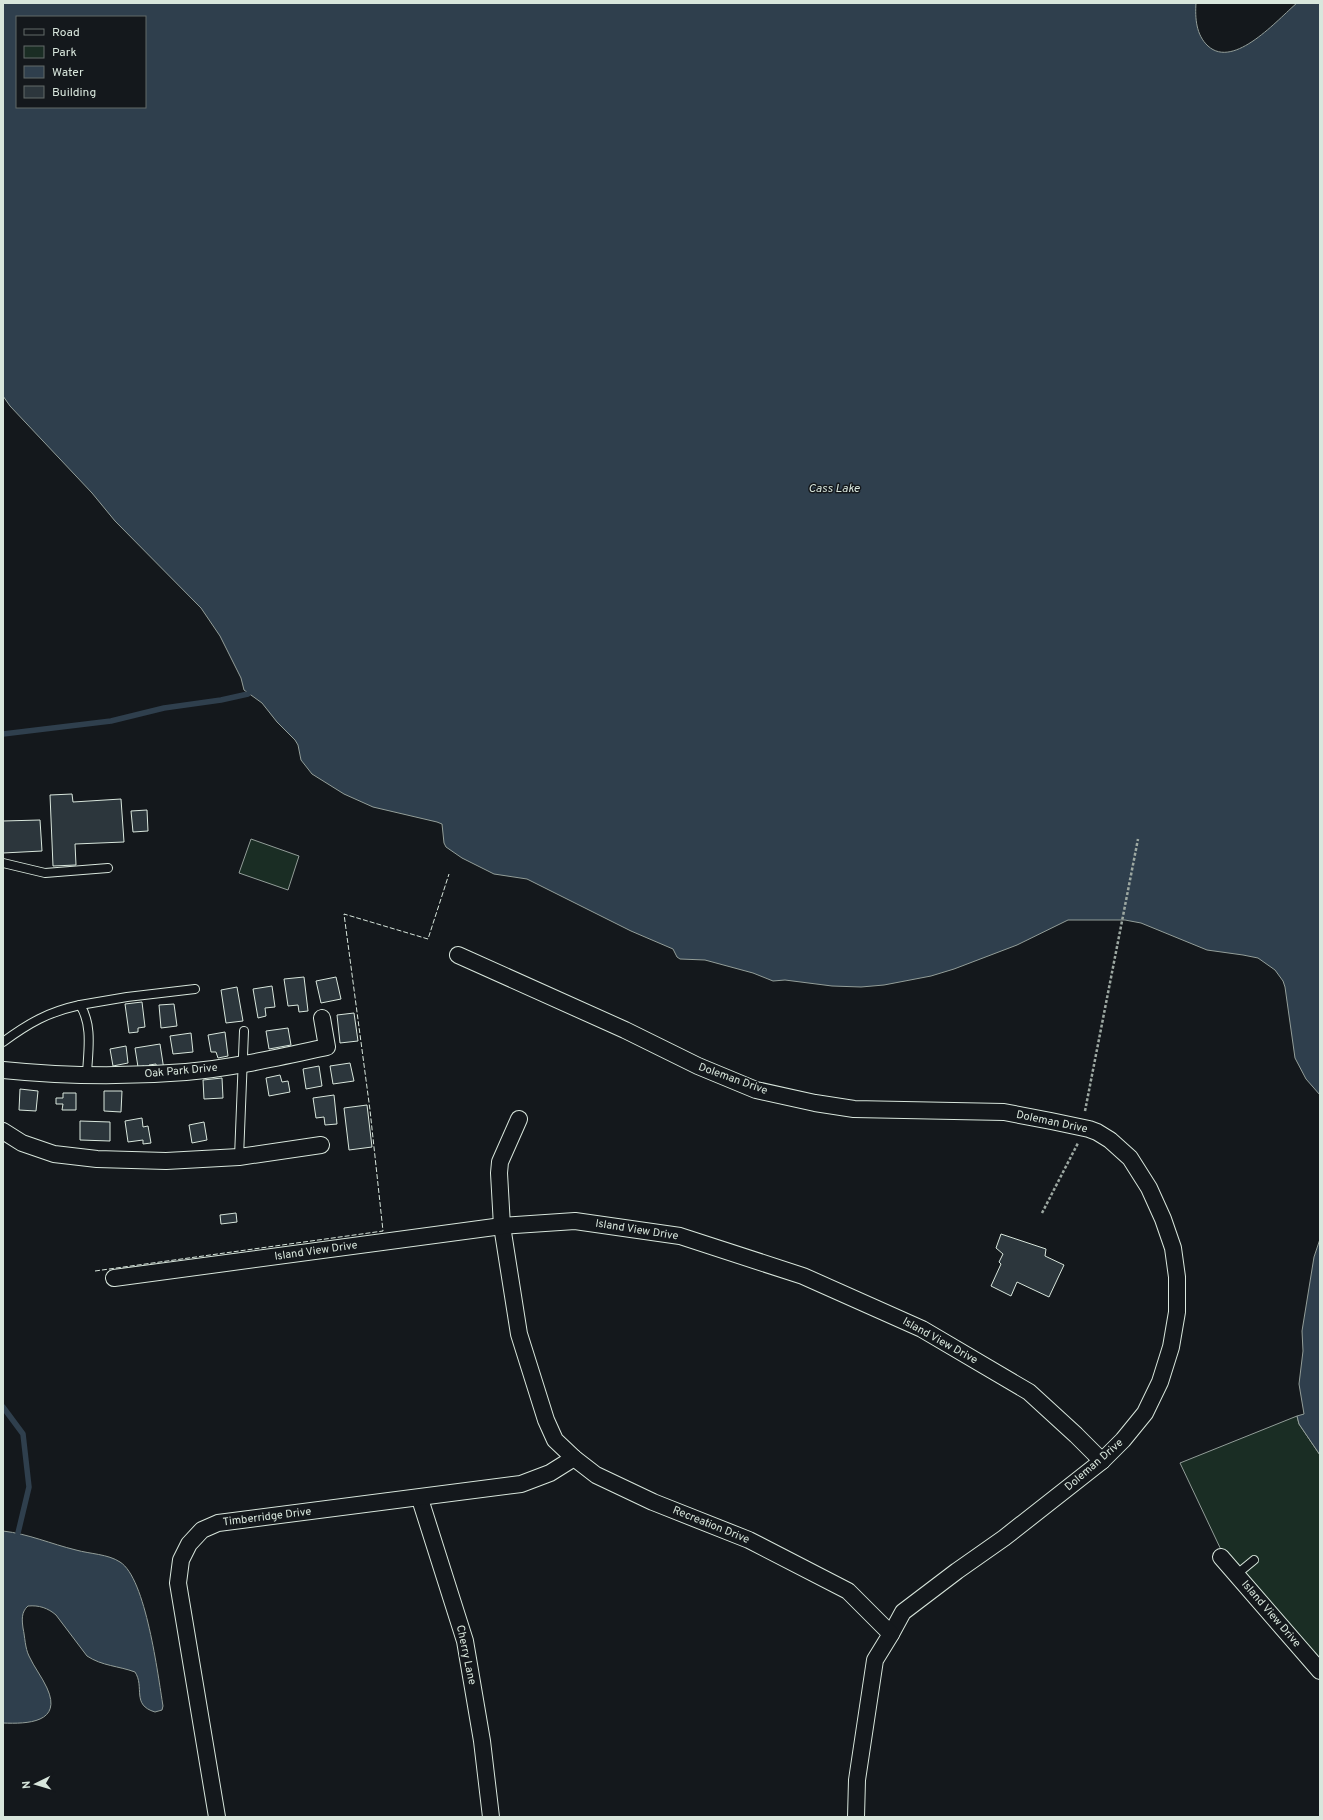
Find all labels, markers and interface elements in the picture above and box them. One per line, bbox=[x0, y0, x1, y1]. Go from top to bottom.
legend bbox=[16, 16, 146, 108]
text: Road bbox=[52, 25, 80, 41]
text: Park bbox=[52, 45, 77, 61]
text: Water bbox=[52, 65, 84, 81]
text: Building bbox=[52, 85, 96, 101]
water label: Cass Lake bbox=[808, 481, 861, 497]
street label: Doleman Drive bbox=[696, 1060, 770, 1098]
street label: Oak Park Drive bbox=[144, 1061, 218, 1081]
street label: Doleman Drive bbox=[1015, 1108, 1089, 1136]
street label: Island View Drive bbox=[594, 1217, 680, 1243]
street label: Island View Drive bbox=[274, 1238, 359, 1264]
street label: Island View Drive bbox=[900, 1315, 980, 1367]
street label: Doleman Drive bbox=[1062, 1436, 1126, 1494]
street label: Recreation Drive bbox=[670, 1503, 752, 1547]
street label: Timberridge Drive bbox=[222, 1505, 312, 1529]
street label: Island View Drive bbox=[1238, 1578, 1304, 1650]
street label: Cherry Lane bbox=[453, 1624, 479, 1686]
north arrow bbox=[16, 1764, 56, 1804]
text: N bbox=[20, 1780, 34, 1789]

